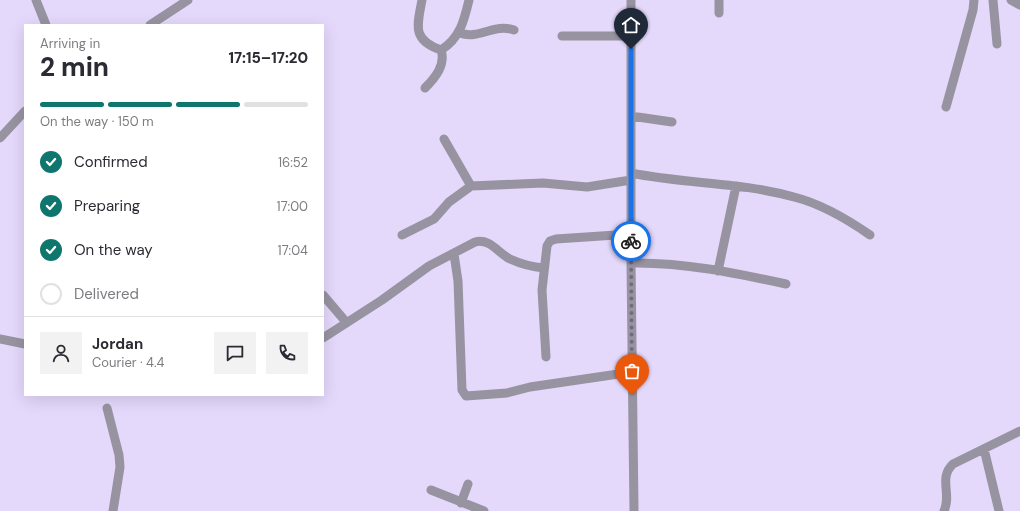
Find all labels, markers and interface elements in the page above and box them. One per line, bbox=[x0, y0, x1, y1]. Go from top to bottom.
pin bbox=[614, 8, 648, 49]
icon: home bbox=[620, 14, 642, 36]
text: Arriving in bbox=[40, 35, 100, 52]
text: 17:15–17:20 bbox=[228, 48, 308, 68]
text: 2 min bbox=[40, 50, 109, 84]
text: On the way · 150 m bbox=[40, 113, 154, 130]
icon: check bbox=[40, 151, 62, 173]
text: Confirmed bbox=[74, 152, 148, 172]
text: 16:52 bbox=[278, 154, 308, 171]
icon: check bbox=[40, 195, 62, 217]
text: Preparing bbox=[74, 196, 140, 216]
text: 17:00 bbox=[277, 198, 308, 215]
courier bbox=[611, 221, 651, 261]
icon: bike bbox=[620, 230, 642, 252]
icon: check bbox=[40, 239, 62, 261]
text: On the way bbox=[74, 240, 153, 260]
text: 17:04 bbox=[278, 242, 308, 259]
text: Delivered bbox=[74, 284, 139, 304]
button: person bbox=[40, 332, 82, 374]
button: chat bbox=[214, 332, 256, 374]
button: phone bbox=[266, 332, 308, 374]
text: Jordan bbox=[92, 334, 143, 354]
text: Courier · 4.4 bbox=[92, 354, 164, 371]
pin bbox=[615, 354, 649, 395]
icon: bag bbox=[621, 360, 643, 382]

